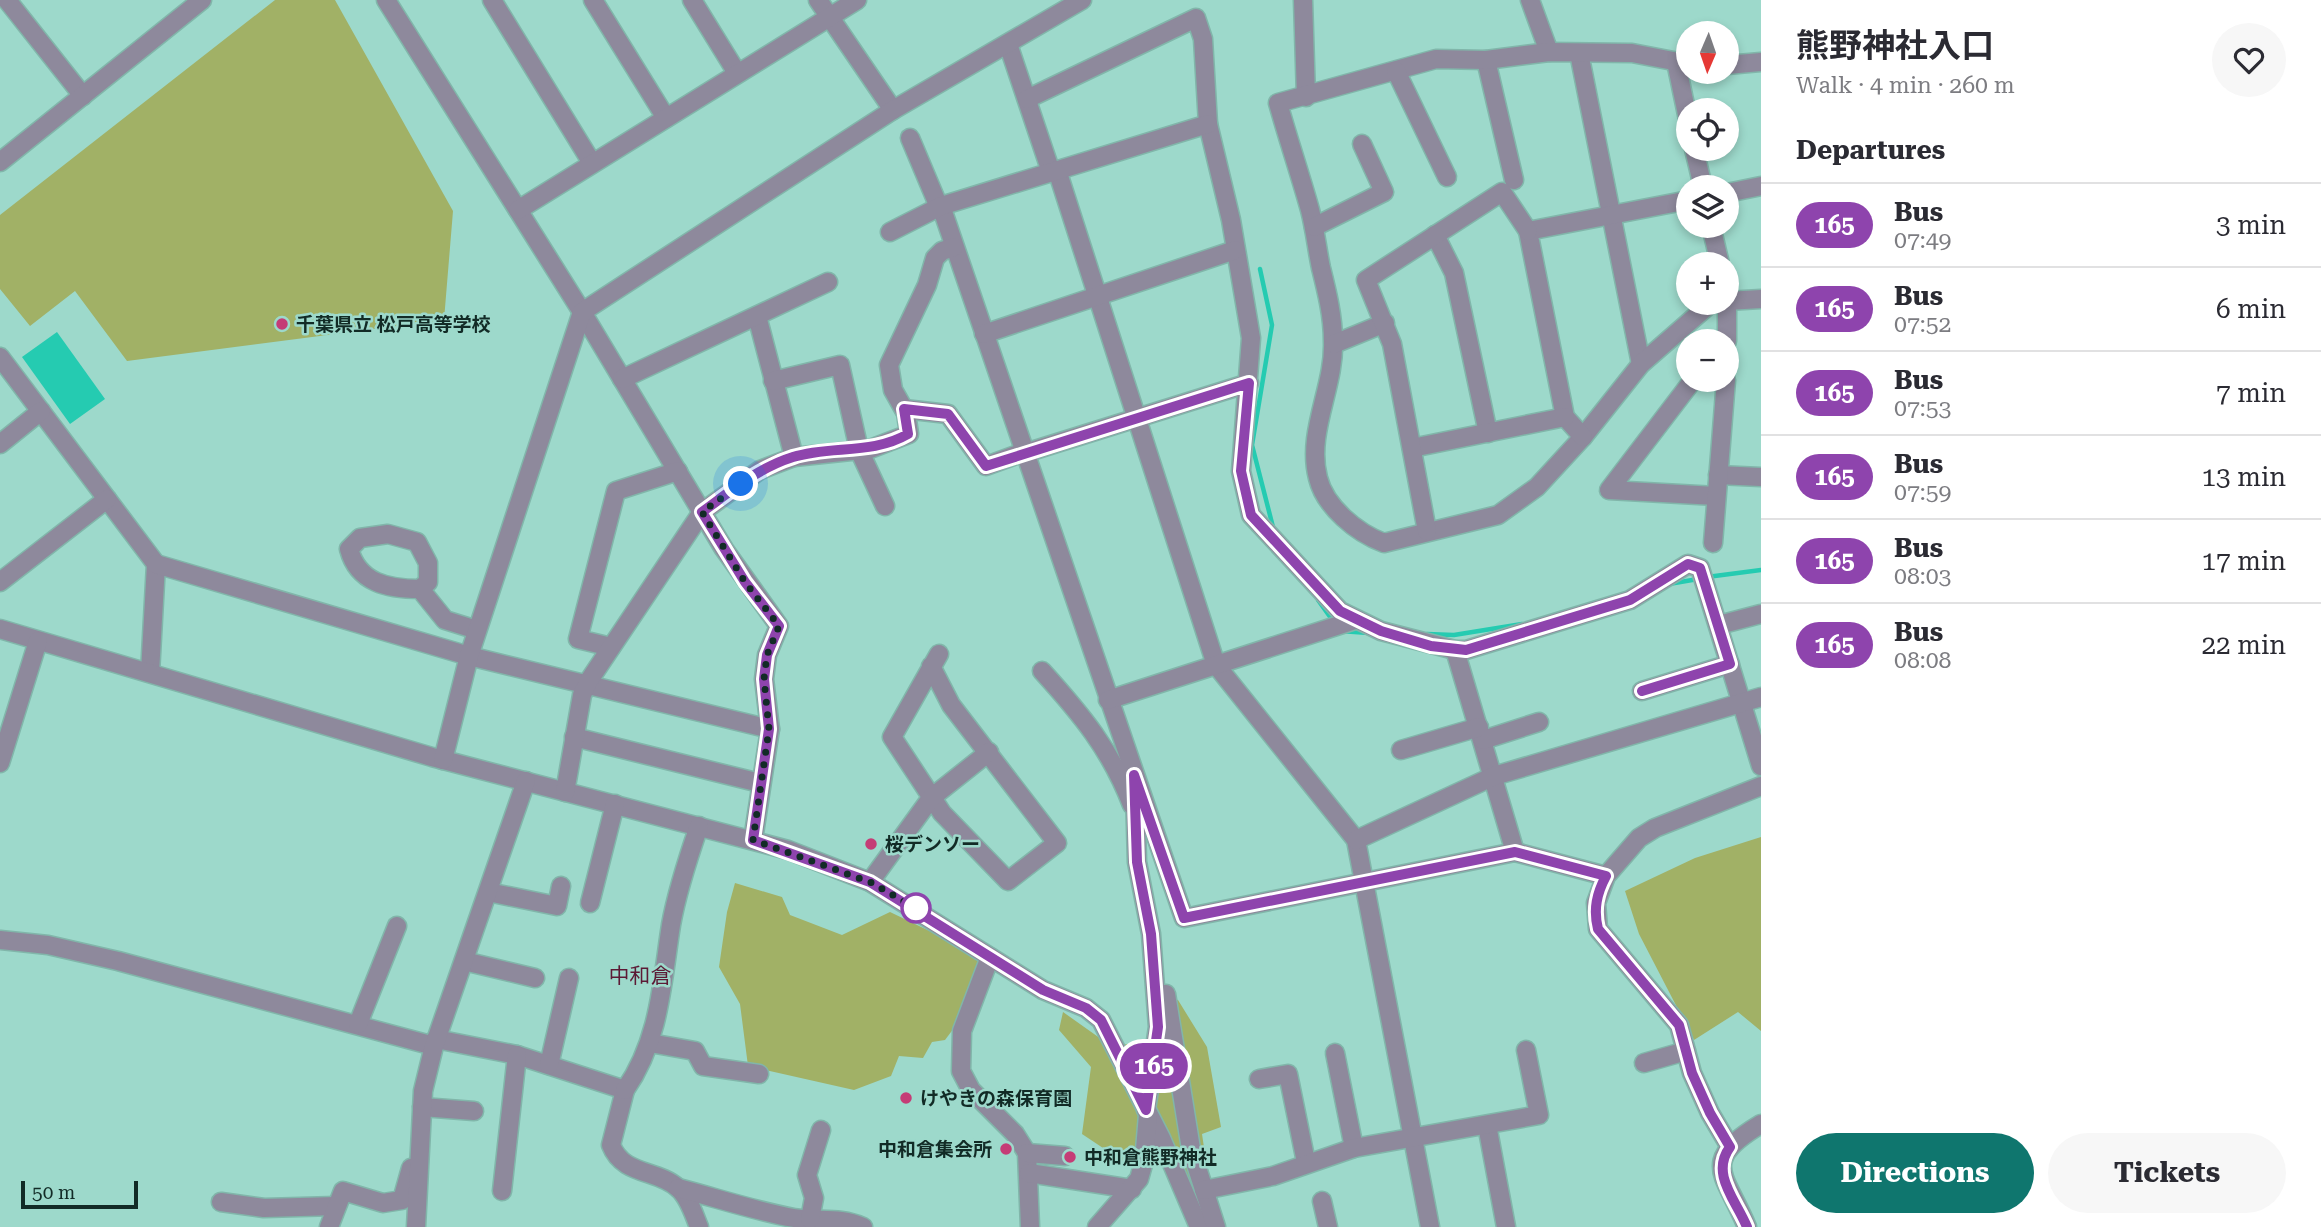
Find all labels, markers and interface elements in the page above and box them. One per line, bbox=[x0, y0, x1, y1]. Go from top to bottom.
north arrow bbox=[1676, 21, 1740, 84]
map controls bbox=[1676, 21, 1739, 392]
button: heart bbox=[2212, 23, 2286, 97]
text: 熊野神社入口 bbox=[1796, 26, 1994, 65]
text: Walk · 4 min · 260 m bbox=[1796, 72, 2015, 99]
button: locate bbox=[1676, 98, 1739, 161]
text: Departures bbox=[1796, 135, 1945, 165]
button: layers bbox=[1676, 175, 1739, 238]
text: Bus bbox=[1894, 197, 1943, 227]
text: 3 min bbox=[2216, 210, 2286, 240]
text: 165 bbox=[1814, 211, 1855, 239]
text: 07:49 bbox=[1894, 227, 1951, 254]
button: + bbox=[1676, 252, 1739, 315]
text: Bus bbox=[1894, 281, 1943, 311]
text: 6 min bbox=[2216, 294, 2286, 324]
text: 165 bbox=[1814, 295, 1855, 323]
text: 07:52 bbox=[1894, 311, 1951, 338]
place label: 千葉県立 松戸高等学校 bbox=[296, 313, 491, 336]
marker: 千葉県立 松戸高等学校 bbox=[274, 316, 290, 332]
button: − bbox=[1676, 329, 1739, 392]
text: Bus bbox=[1894, 365, 1943, 395]
text: 7 min bbox=[2216, 378, 2286, 408]
text: 165 bbox=[1814, 379, 1855, 407]
text: 07:53 bbox=[1894, 395, 1951, 422]
text: Bus bbox=[1894, 449, 1943, 479]
text: 13 min bbox=[2202, 462, 2286, 492]
text: 165 bbox=[1814, 463, 1855, 491]
your location bbox=[723, 466, 758, 501]
text: 07:59 bbox=[1894, 479, 1951, 506]
text: Bus bbox=[1894, 533, 1943, 563]
text: 17 min bbox=[2202, 546, 2286, 576]
text: 165 bbox=[1814, 547, 1855, 575]
text: 08:03 bbox=[1894, 563, 1951, 590]
text: Bus bbox=[1894, 617, 1943, 647]
text: 22 min bbox=[2202, 630, 2286, 660]
text: 165 bbox=[1814, 631, 1855, 659]
text: 08:08 bbox=[1894, 647, 1951, 674]
place label: 桜デンソー bbox=[885, 833, 980, 856]
marker: 桜デンソー bbox=[863, 836, 879, 852]
unlabelled marker bbox=[901, 893, 931, 923]
district label: 中和倉 bbox=[609, 964, 672, 988]
line badge: 165 bbox=[1114, 1043, 1194, 1089]
text: 165 bbox=[1134, 1052, 1174, 1080]
place label: けやきの森保育園 bbox=[920, 1087, 1072, 1110]
marker: けやきの森保育園 bbox=[898, 1090, 914, 1106]
button: Directions bbox=[1796, 1133, 2034, 1213]
button: Tickets bbox=[2048, 1133, 2286, 1213]
place label: 中和倉集会所 bbox=[878, 1138, 992, 1161]
marker: 中和倉集会所 bbox=[998, 1141, 1014, 1157]
place label: 中和倉熊野神社 bbox=[1084, 1146, 1217, 1169]
marker: 中和倉熊野神社 bbox=[1062, 1149, 1078, 1165]
scale bar bbox=[21, 1178, 138, 1210]
text: 50 m bbox=[32, 1181, 75, 1204]

